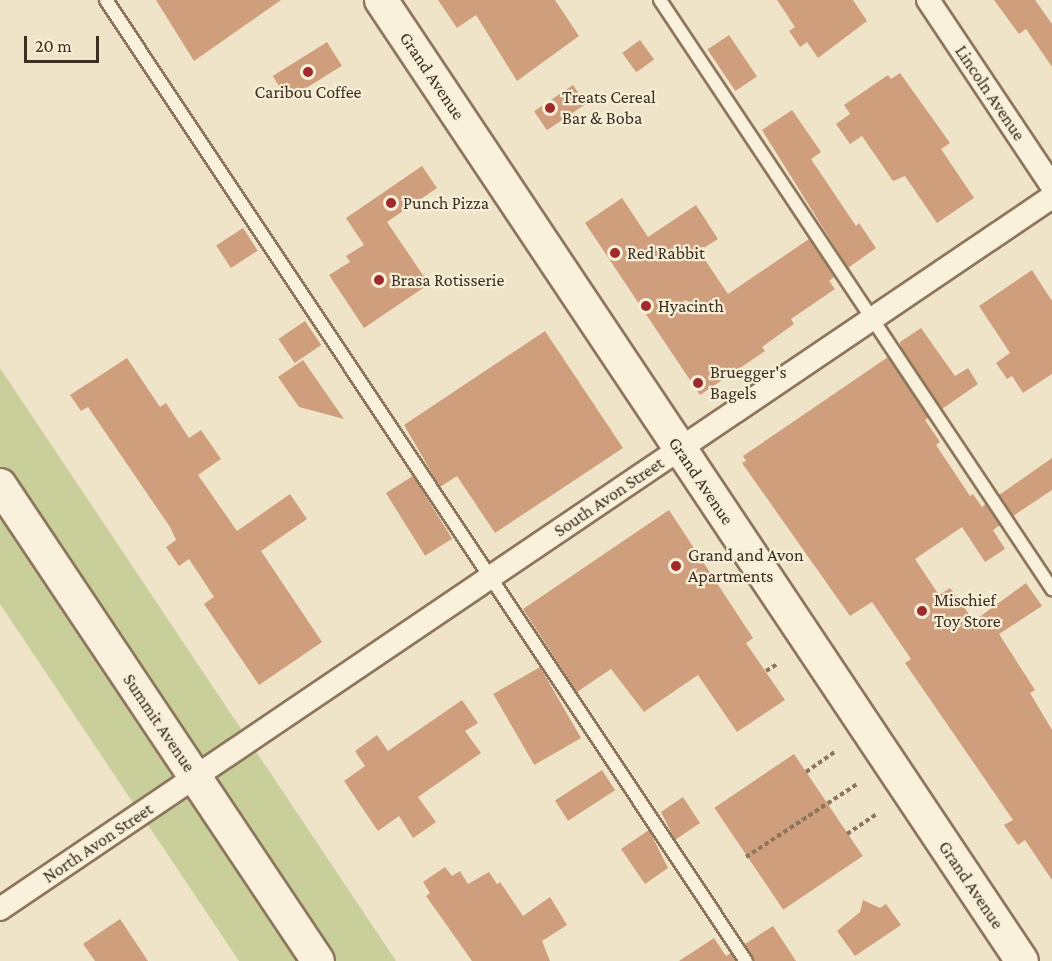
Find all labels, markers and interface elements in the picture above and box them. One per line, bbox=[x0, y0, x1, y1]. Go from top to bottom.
scale bar bbox=[27, 24, 102, 62]
street label: Grand Avenue bbox=[395, 28, 469, 124]
text: 20 m bbox=[35, 36, 72, 56]
street label: Lincoln Avenue bbox=[950, 41, 1030, 145]
marker: Caribou Coffee bbox=[301, 65, 315, 79]
place label: Caribou Coffee bbox=[255, 81, 361, 103]
place label: Treats Cereal Bar & Boba bbox=[562, 87, 656, 130]
marker: Treats Cereal Bar & Boba bbox=[543, 101, 557, 115]
place label: Punch Pizza bbox=[403, 192, 489, 214]
marker: Punch Pizza bbox=[384, 196, 398, 210]
place label: Red Rabbit bbox=[627, 242, 705, 264]
marker: Red Rabbit bbox=[608, 246, 622, 260]
place label: Brasa Rotisserie bbox=[391, 269, 504, 291]
marker: Brasa Rotisserie bbox=[372, 273, 386, 287]
place label: Hyacinth bbox=[658, 295, 724, 317]
marker: Hyacinth bbox=[639, 299, 653, 313]
place label: Bruegger's Bagels bbox=[710, 362, 786, 404]
marker: Bruegger's Bagels bbox=[691, 376, 705, 390]
street label: Grand Avenue bbox=[664, 433, 738, 529]
street label: South Avon Street bbox=[550, 452, 668, 542]
place label: Grand and Avon Apartments bbox=[688, 545, 804, 588]
marker: Grand and Avon Apartments bbox=[669, 559, 683, 573]
place label: Mischief Toy Store bbox=[934, 590, 1001, 632]
marker: Mischief Toy Store bbox=[915, 604, 929, 618]
street label: Summit Avenue bbox=[118, 670, 200, 776]
street label: North Avon Street bbox=[39, 798, 157, 888]
street label: Grand Avenue bbox=[934, 837, 1008, 933]

